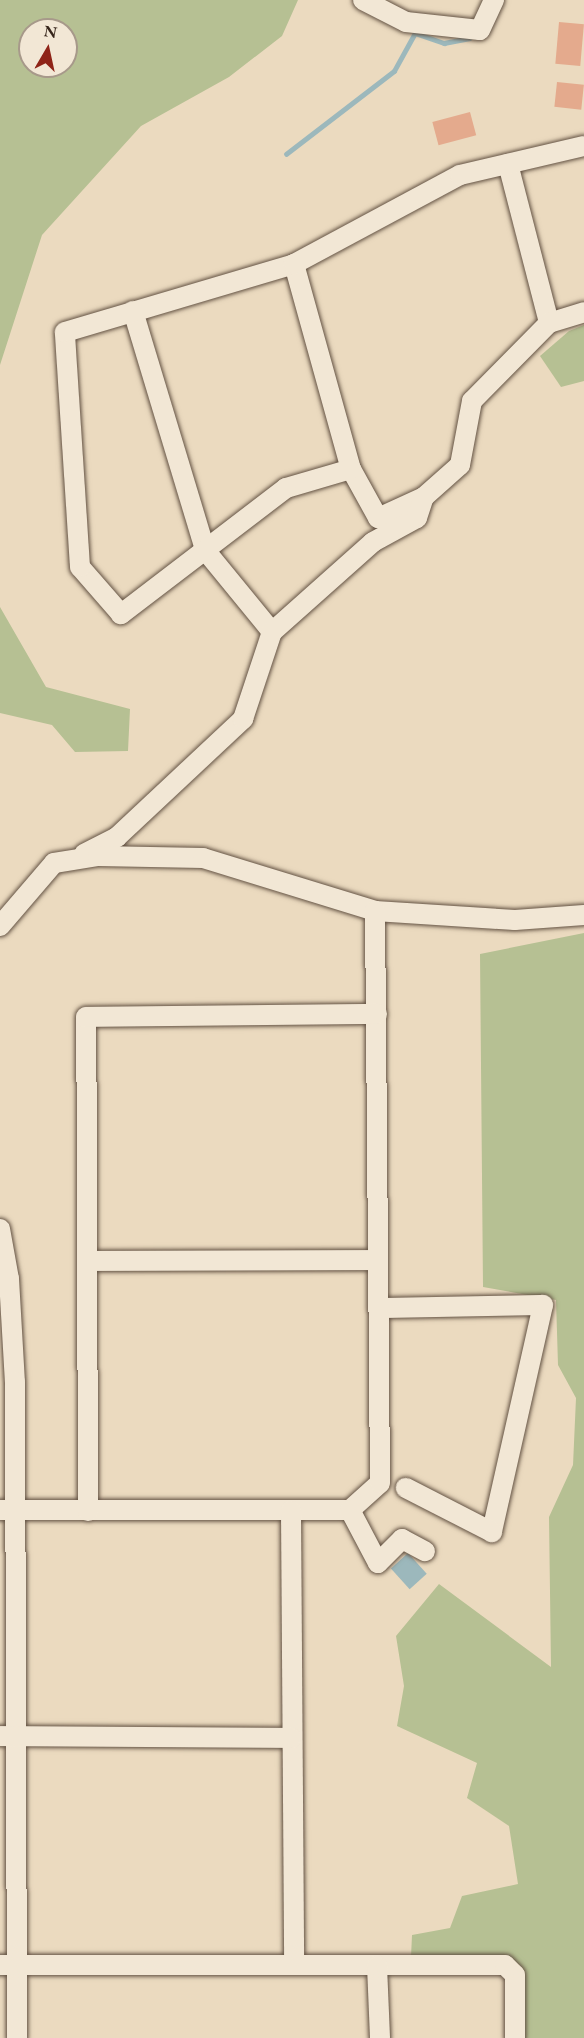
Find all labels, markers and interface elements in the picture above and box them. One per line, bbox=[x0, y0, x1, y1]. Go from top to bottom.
north arrow bbox=[18, 18, 78, 78]
text: N bbox=[43, 20, 59, 43]

